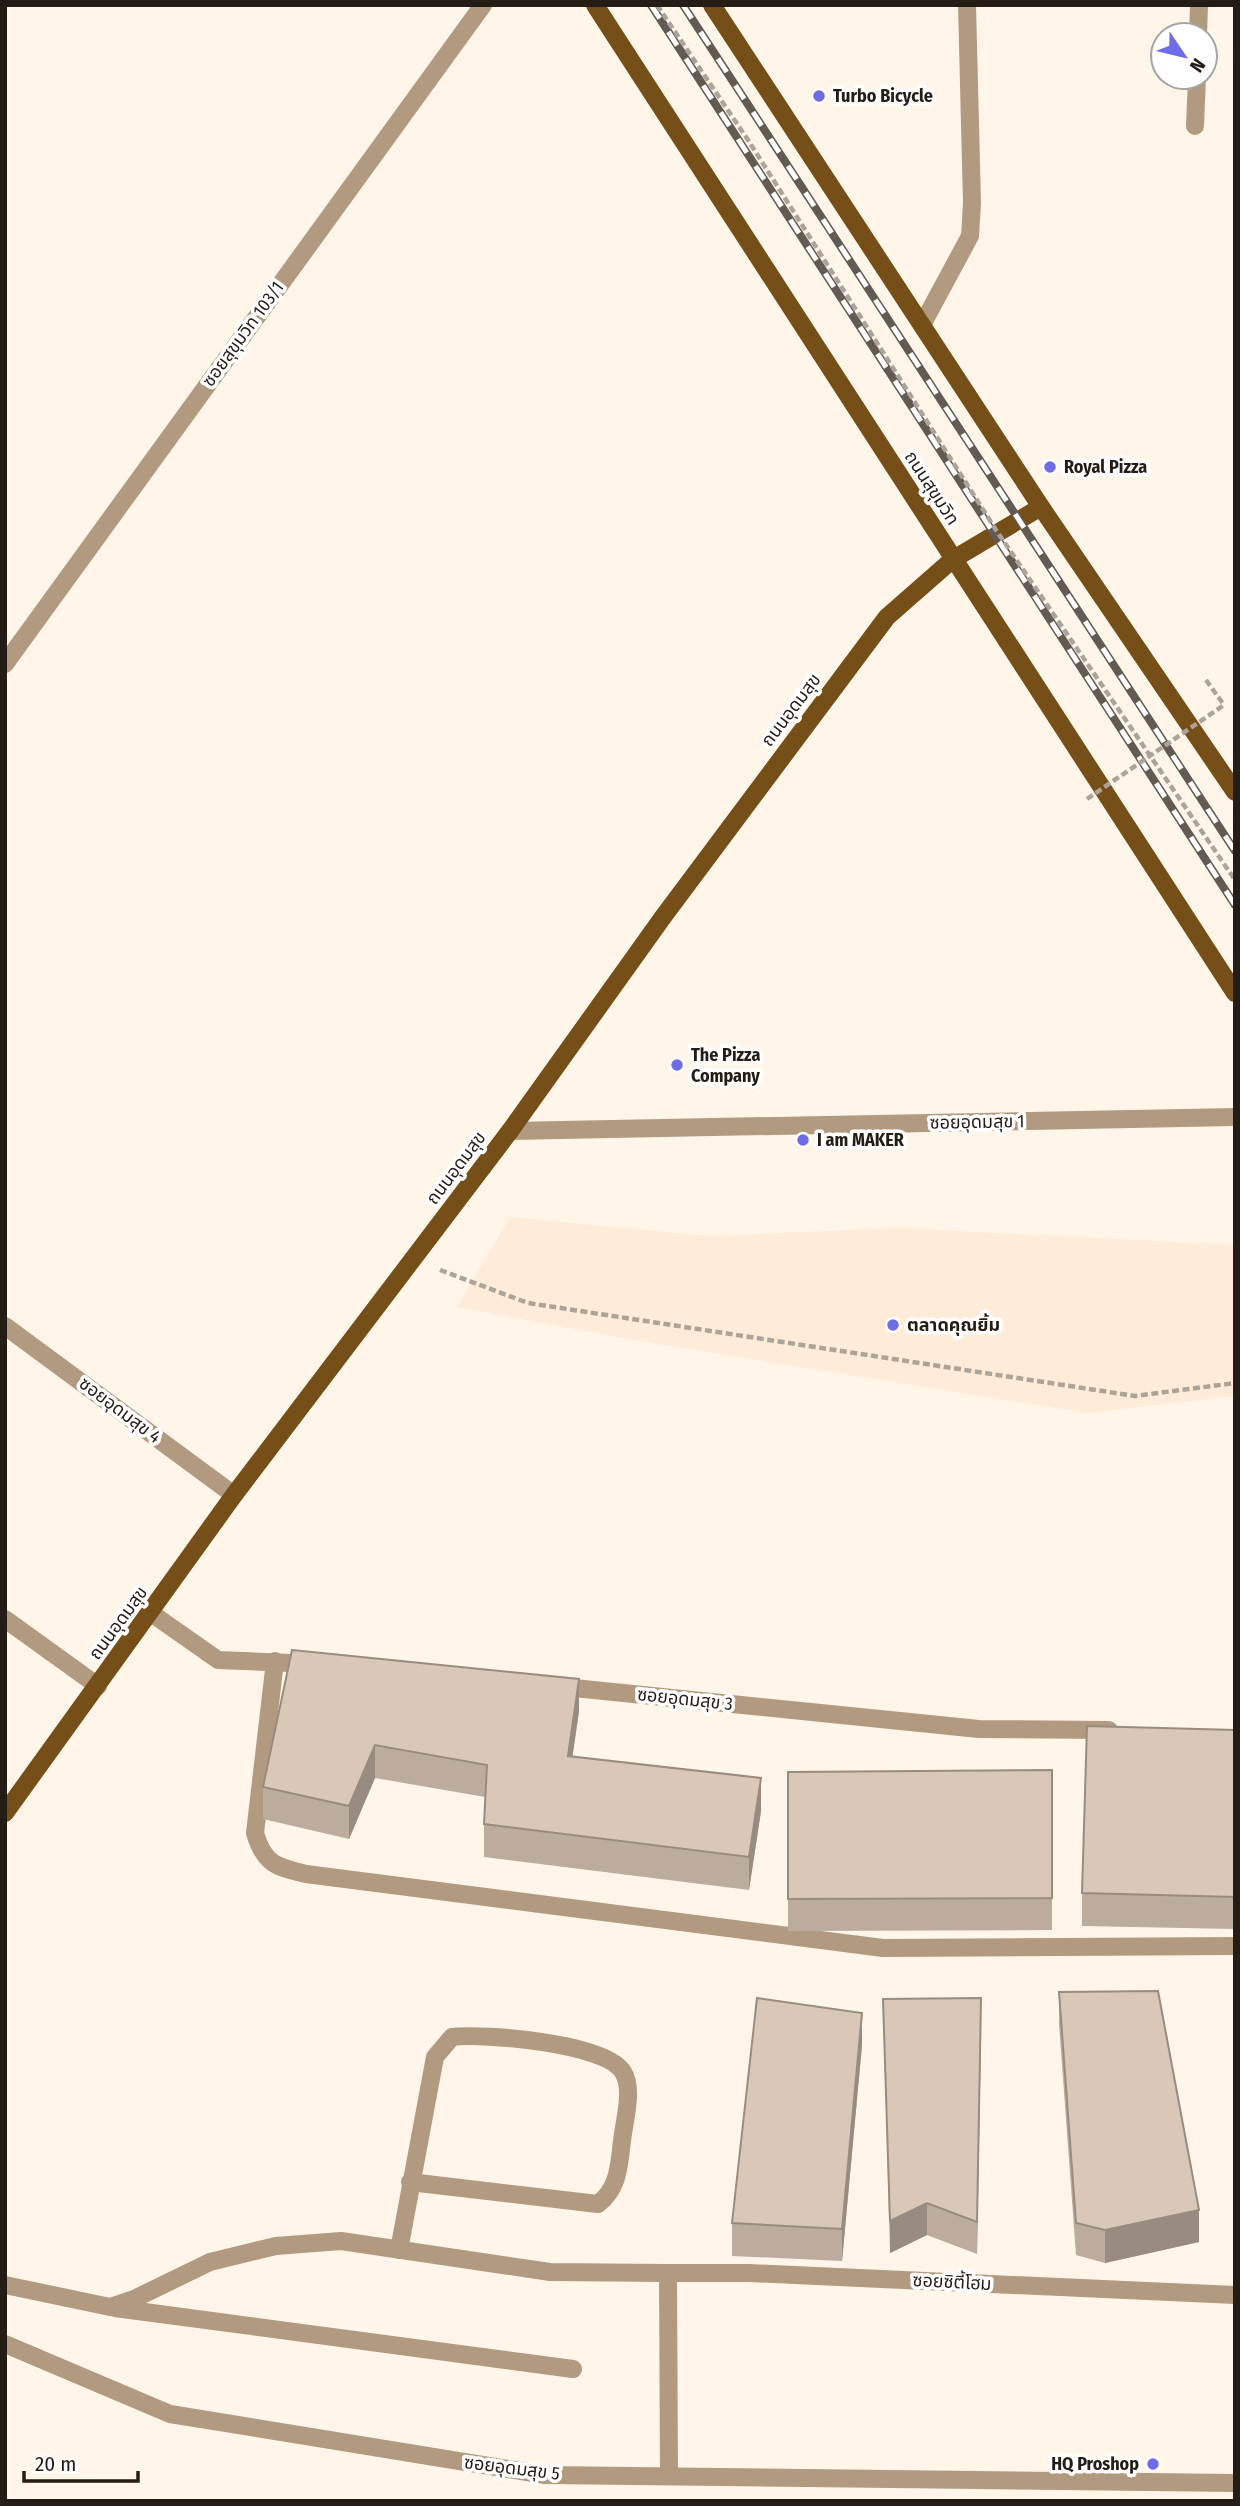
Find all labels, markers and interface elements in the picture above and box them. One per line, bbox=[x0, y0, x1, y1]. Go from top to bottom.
north arrow bbox=[1149, 21, 1219, 91]
text: N bbox=[1185, 54, 1210, 77]
place label: Turbo Bicycle bbox=[833, 85, 933, 107]
marker: Turbo Bicycle bbox=[811, 88, 827, 104]
street label: ซอยสุขุมวิท 103/1 bbox=[197, 277, 289, 391]
street label: ถนนสุขุมวิท bbox=[900, 447, 964, 529]
place label: Royal Pizza bbox=[1064, 456, 1147, 478]
marker: Royal Pizza bbox=[1042, 459, 1058, 475]
street label: ถนนอุดมสุข bbox=[756, 669, 826, 751]
place label: The Pizza Company bbox=[691, 1044, 760, 1087]
marker: The Pizza Company bbox=[669, 1057, 685, 1073]
street label: ซอยอุดมสุข 1 bbox=[929, 1110, 1025, 1134]
street label: ถนนอุดมสุข bbox=[421, 1127, 491, 1209]
place label: I am MAKER bbox=[817, 1129, 905, 1151]
marker: I am MAKER bbox=[795, 1132, 811, 1148]
place label: ตลาดคุณยิ้ม bbox=[907, 1313, 1000, 1336]
marker: ตลาดคุณยิ้ม bbox=[885, 1317, 901, 1333]
street label: ซอยอุดมสุข 4 bbox=[75, 1372, 165, 1448]
street label: ถนนอุดมสุข bbox=[84, 1582, 152, 1664]
street label: ซอยอุดมสุข 3 bbox=[636, 1683, 734, 1715]
street label: ซอยซิตี้โฮม bbox=[912, 2267, 992, 2295]
scale bar bbox=[24, 2440, 138, 2484]
text: 20 m bbox=[35, 2451, 76, 2477]
street label: ซอยอุดมสุข 5 bbox=[463, 2451, 561, 2485]
place label: HQ Proshop bbox=[1051, 2453, 1139, 2475]
marker: HQ Proshop bbox=[1145, 2456, 1161, 2472]

